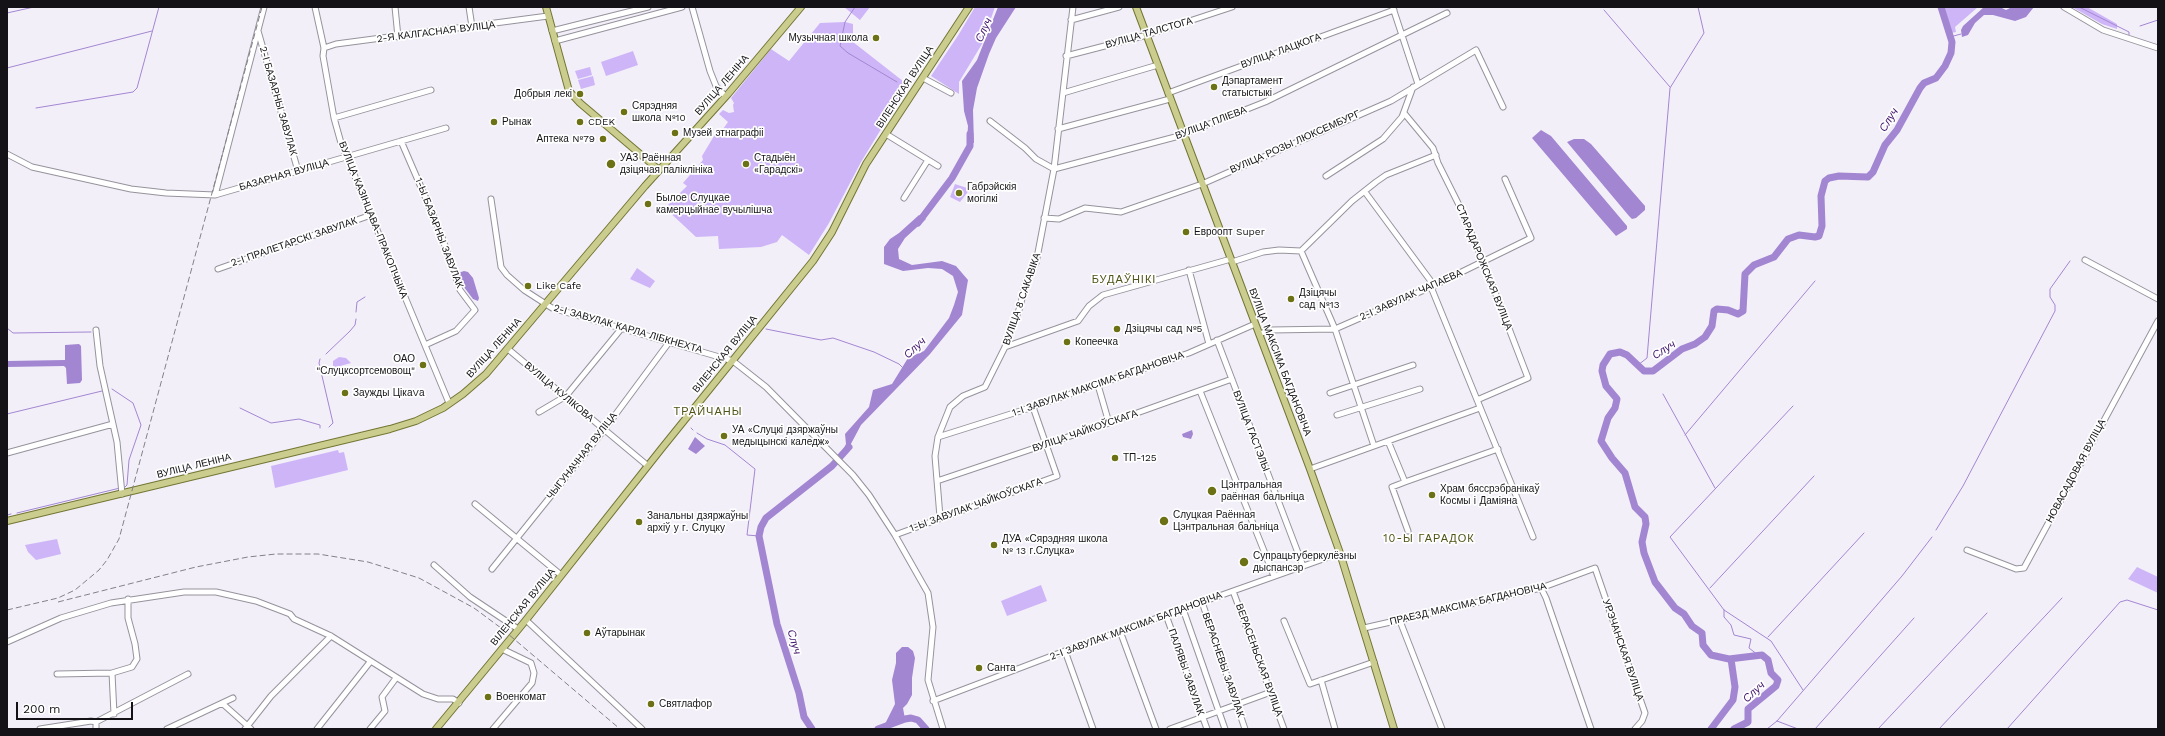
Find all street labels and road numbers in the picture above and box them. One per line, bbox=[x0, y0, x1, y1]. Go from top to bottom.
street label: ВУЛІЦА ТАЛСТОГА bbox=[1104, 15, 1194, 51]
street label: 2-Я КАЛГАСНАЯ ВУЛІЦА bbox=[376, 19, 496, 45]
street label: ВУЛІЦА ЛАЦКОГА bbox=[1239, 31, 1323, 71]
street label: ВІЛЕНСКАЯ ВУЛІЦА bbox=[874, 43, 936, 131]
street label: 2-І БАЗАРНЫ ЗАВУЛАК bbox=[257, 45, 299, 157]
street label: ВУЛІЦА ЛЕНІНА bbox=[692, 52, 752, 118]
street label: ВУЛІЦА ПЛІЕВА bbox=[1174, 104, 1248, 142]
street label: ВУЛІЦА РОЗЫ ЛЮКСЕМБУРГ bbox=[1228, 108, 1362, 176]
street label: ВУЛІЦА КАЗІНЦАВА-ПРАКОПЧЫКА bbox=[336, 140, 410, 300]
street label: БАЗАРНАЯ ВУЛІЦА bbox=[238, 156, 330, 194]
street label: 1-Ы БАЗАРНЫ ЗАВУЛАК bbox=[412, 176, 466, 290]
street label: СТАРАДАРОЖСКАЯ ВУЛІЦА bbox=[1453, 202, 1515, 332]
street label: 2-І ПРАЛЕТАРСКІ ЗАВУЛАК bbox=[229, 215, 359, 269]
street label: ВУЛІЦА 8 САКАВІКА bbox=[1001, 251, 1043, 347]
street label: 2-І ЗАВУЛАК ЧАПАЕВА bbox=[1358, 267, 1464, 323]
street label: ВУЛІЦА МАКСІМА БАГДАНОВІЧА bbox=[1246, 286, 1314, 438]
street label: 2-І ЗАВУЛАК КАРЛА ЛІБКНЕХТА bbox=[552, 302, 704, 356]
street label: ВІЛЕНСКАЯ ВУЛІЦА bbox=[690, 313, 760, 395]
street label: ВУЛІЦА ЛЕНІНА bbox=[464, 316, 524, 380]
street label: 1-І ЗАВУЛАК МАКСІМА БАГДАНОВІЧА bbox=[1011, 349, 1185, 419]
street label: ВУЛІЦА КУЛІКОВА bbox=[522, 359, 596, 425]
street label: ВУЛІЦА ГАСТЭЛЫ bbox=[1230, 389, 1272, 473]
street label: ВУЛІЦА ЧАЙКОЎСКАГА bbox=[1031, 407, 1139, 455]
street label: ЧЫГУНАЧНАЯ ВУЛІЦА bbox=[544, 410, 620, 502]
street label: НОВАСАДОВАЯ ВУЛІЦА bbox=[2044, 417, 2108, 525]
street label: ВУЛІЦА ЛЕНІНА bbox=[156, 451, 232, 481]
street label: 1-Ы ЗАВУЛАК ЧАЙКОЎСКАГА bbox=[908, 475, 1044, 535]
street label: ВІЛЕНСКАЯ ВУЛІЦА bbox=[488, 566, 558, 648]
street label: ПРАЕЗД МАКСІМА БАГДАНОВІЧА bbox=[1388, 580, 1548, 628]
street label: 2-І ЗАВУЛАК МАКСІМА БАГДАНОВІЧА bbox=[1048, 589, 1224, 663]
street label: УРЭЧАНСКАЯ ВУЛІЦА bbox=[1600, 598, 1646, 702]
street label: ВЕРАСЕНЬСКАЯ ВУЛІЦА bbox=[1233, 602, 1285, 718]
street label: ВЕРАСНЕВЫ ЗАВУЛАК bbox=[1199, 611, 1247, 719]
street label: ПАЛЯВЫ ЗАВУЛАК bbox=[1166, 627, 1206, 717]

